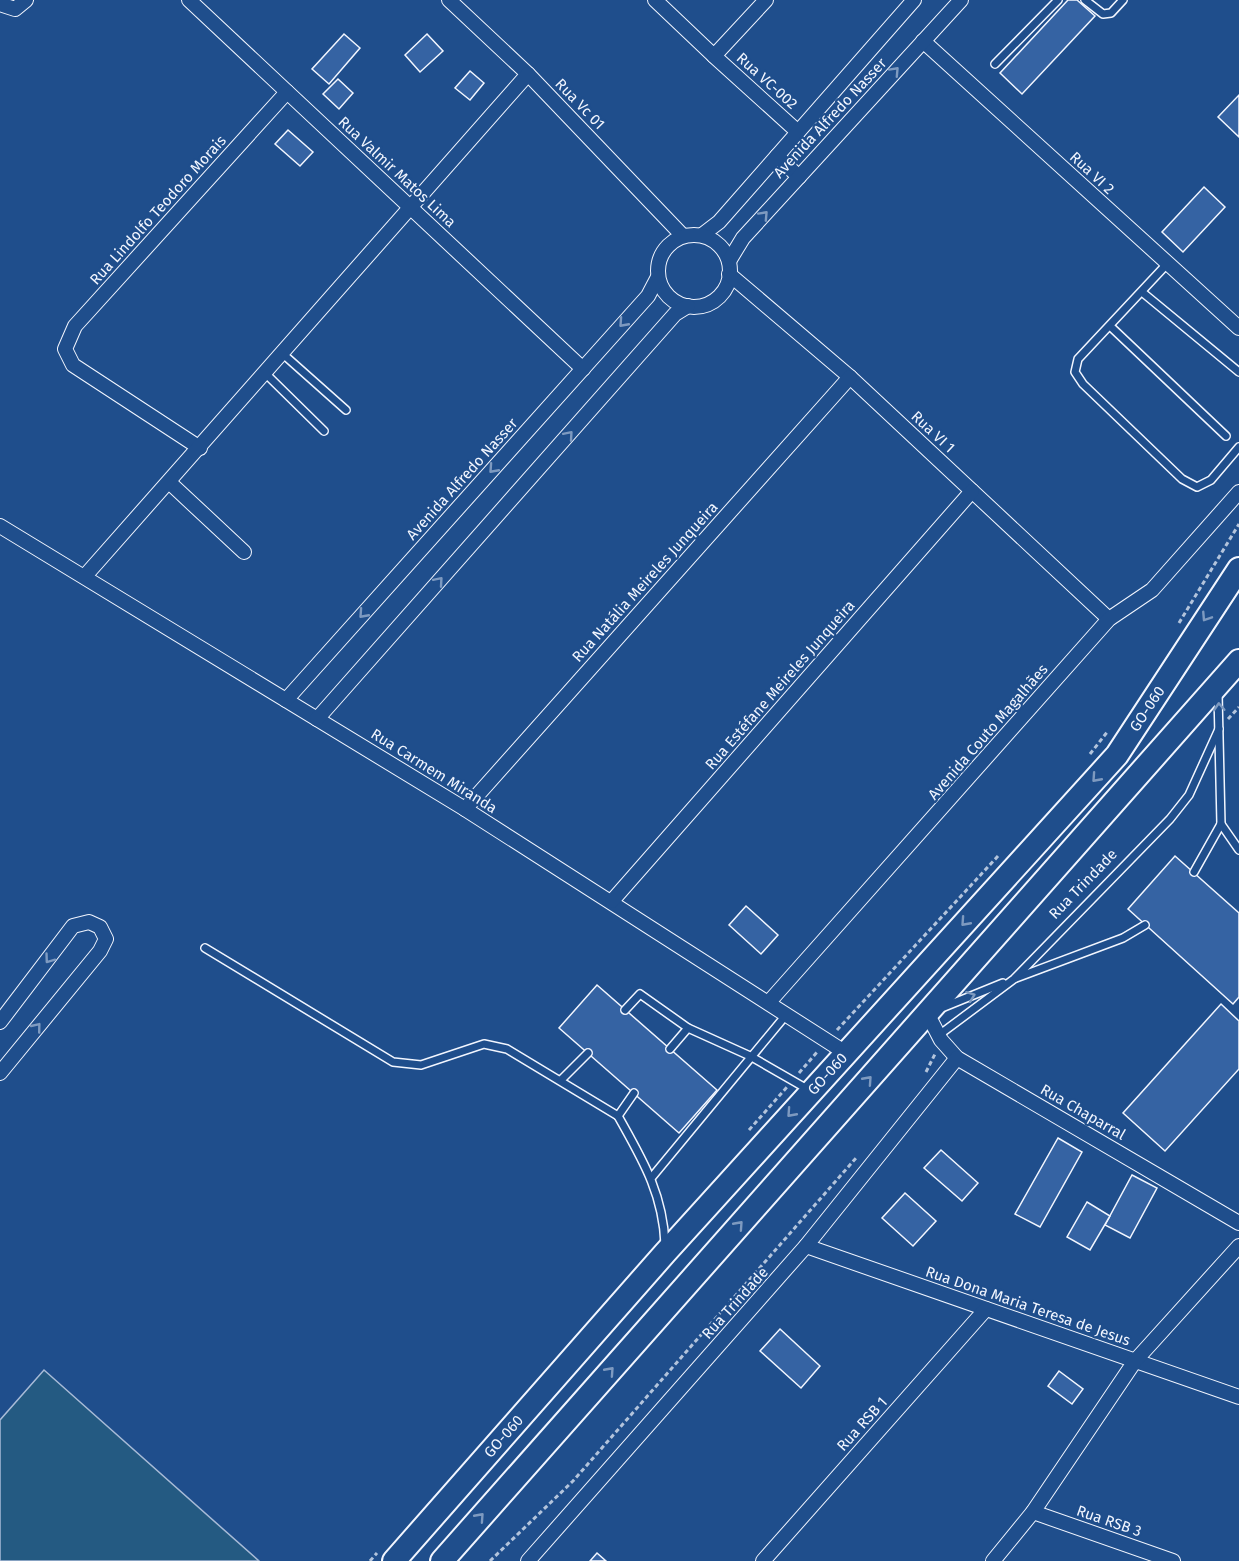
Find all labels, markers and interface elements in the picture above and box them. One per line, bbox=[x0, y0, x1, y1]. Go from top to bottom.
street label: Rua VC-002 bbox=[733, 49, 801, 113]
street label: Avenida Alfredo Nasser bbox=[770, 54, 890, 182]
one-way arrow bbox=[888, 67, 899, 78]
street label: Rua Vc 01 bbox=[551, 75, 609, 133]
street label: Rua Valmir Matos Lima bbox=[334, 113, 460, 231]
street label: Rua Lindolfo Teodoro Morais bbox=[86, 132, 230, 288]
street label: Rua VI 2 bbox=[1066, 148, 1118, 198]
one-way arrow bbox=[756, 211, 767, 222]
one-way arrow bbox=[619, 317, 630, 327]
street label: Rua VI 1 bbox=[907, 407, 959, 457]
street label: Avenida Alfredo Nasser bbox=[403, 414, 522, 544]
one-way arrow bbox=[561, 431, 572, 442]
one-way arrow bbox=[489, 462, 500, 472]
street label: Rua Natália Meireles Junqueira bbox=[568, 498, 722, 666]
one-way arrow bbox=[432, 577, 443, 588]
street label: Rua Estéfane Meireles Junqueira bbox=[701, 597, 859, 773]
one-way arrow bbox=[359, 607, 370, 618]
one-way arrow bbox=[1201, 611, 1213, 621]
street label: Avenida Couto Magalhães bbox=[924, 661, 1052, 803]
street label: GO-060 bbox=[1126, 683, 1169, 735]
one-way arrow bbox=[1212, 703, 1225, 712]
street label: Rua Carmem Miranda bbox=[368, 725, 500, 817]
one-way arrow bbox=[1092, 771, 1103, 782]
street label: Rua Trindade bbox=[1045, 845, 1121, 923]
one-way arrow bbox=[961, 915, 972, 926]
one-way arrow bbox=[45, 953, 56, 964]
one-way arrow bbox=[965, 991, 976, 1003]
one-way arrow bbox=[30, 1023, 41, 1034]
street label: GO-060 bbox=[804, 1049, 851, 1099]
one-way arrow bbox=[861, 1075, 872, 1086]
street label: Rua Chaparral bbox=[1037, 1080, 1129, 1144]
one-way arrow bbox=[787, 1106, 798, 1117]
one-way arrow bbox=[732, 1222, 743, 1232]
street label: Rua Dona Maria Teresa de Jesus bbox=[923, 1262, 1133, 1350]
street label: Rua Trindade bbox=[698, 1263, 772, 1343]
one-way arrow bbox=[603, 1367, 614, 1378]
street label: Rua RSB 1 bbox=[833, 1393, 891, 1455]
street label: GO-060 bbox=[480, 1411, 527, 1461]
street label: Rua RSB 3 bbox=[1074, 1501, 1144, 1541]
one-way arrow bbox=[473, 1513, 484, 1524]

